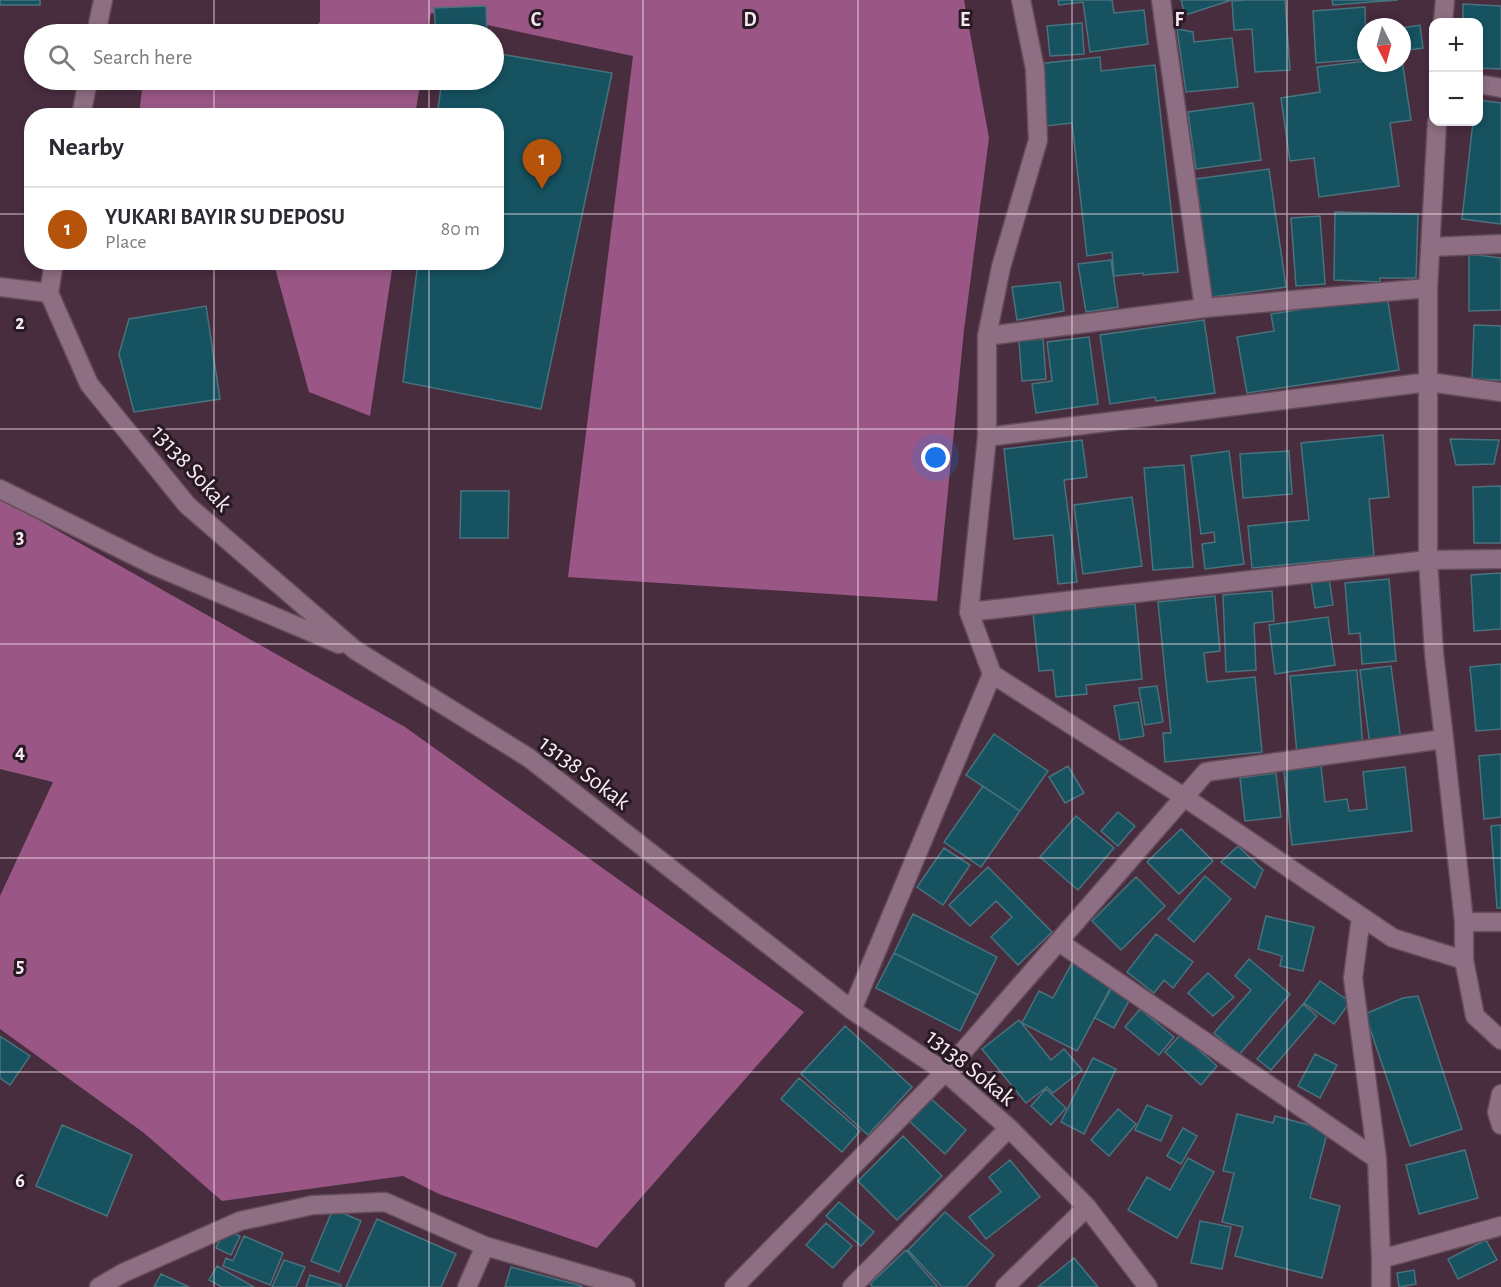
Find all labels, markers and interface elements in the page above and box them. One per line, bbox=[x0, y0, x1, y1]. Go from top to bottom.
text: C bbox=[531, 10, 542, 30]
text: D bbox=[743, 10, 757, 30]
text: E bbox=[960, 10, 970, 30]
text: F bbox=[1174, 10, 1184, 30]
north arrow bbox=[1357, 18, 1411, 72]
map controls bbox=[1429, 18, 1483, 126]
button: + bbox=[1429, 18, 1483, 72]
search box bbox=[24, 24, 504, 90]
icon: search bbox=[45, 41, 78, 74]
text: Search here bbox=[93, 46, 192, 68]
button: − bbox=[1429, 72, 1483, 126]
text: Nearby bbox=[48, 134, 124, 160]
pin: 1 bbox=[522, 140, 562, 189]
text: YUKARI BAYIR SU DEPOSU bbox=[105, 206, 345, 228]
text: 1 bbox=[64, 219, 71, 239]
text: 80 m bbox=[441, 219, 480, 239]
text: Place bbox=[105, 232, 146, 252]
text: 2 bbox=[15, 313, 25, 333]
street label: 13138 Sokak bbox=[147, 421, 236, 516]
your location bbox=[921, 443, 950, 472]
text: 3 bbox=[16, 527, 24, 547]
street label: 13138 Sokak bbox=[535, 731, 634, 815]
text: 4 bbox=[15, 742, 25, 762]
text: 5 bbox=[16, 956, 24, 976]
street label: 13138 Sokak bbox=[921, 1025, 1019, 1111]
text: 6 bbox=[15, 1171, 25, 1191]

